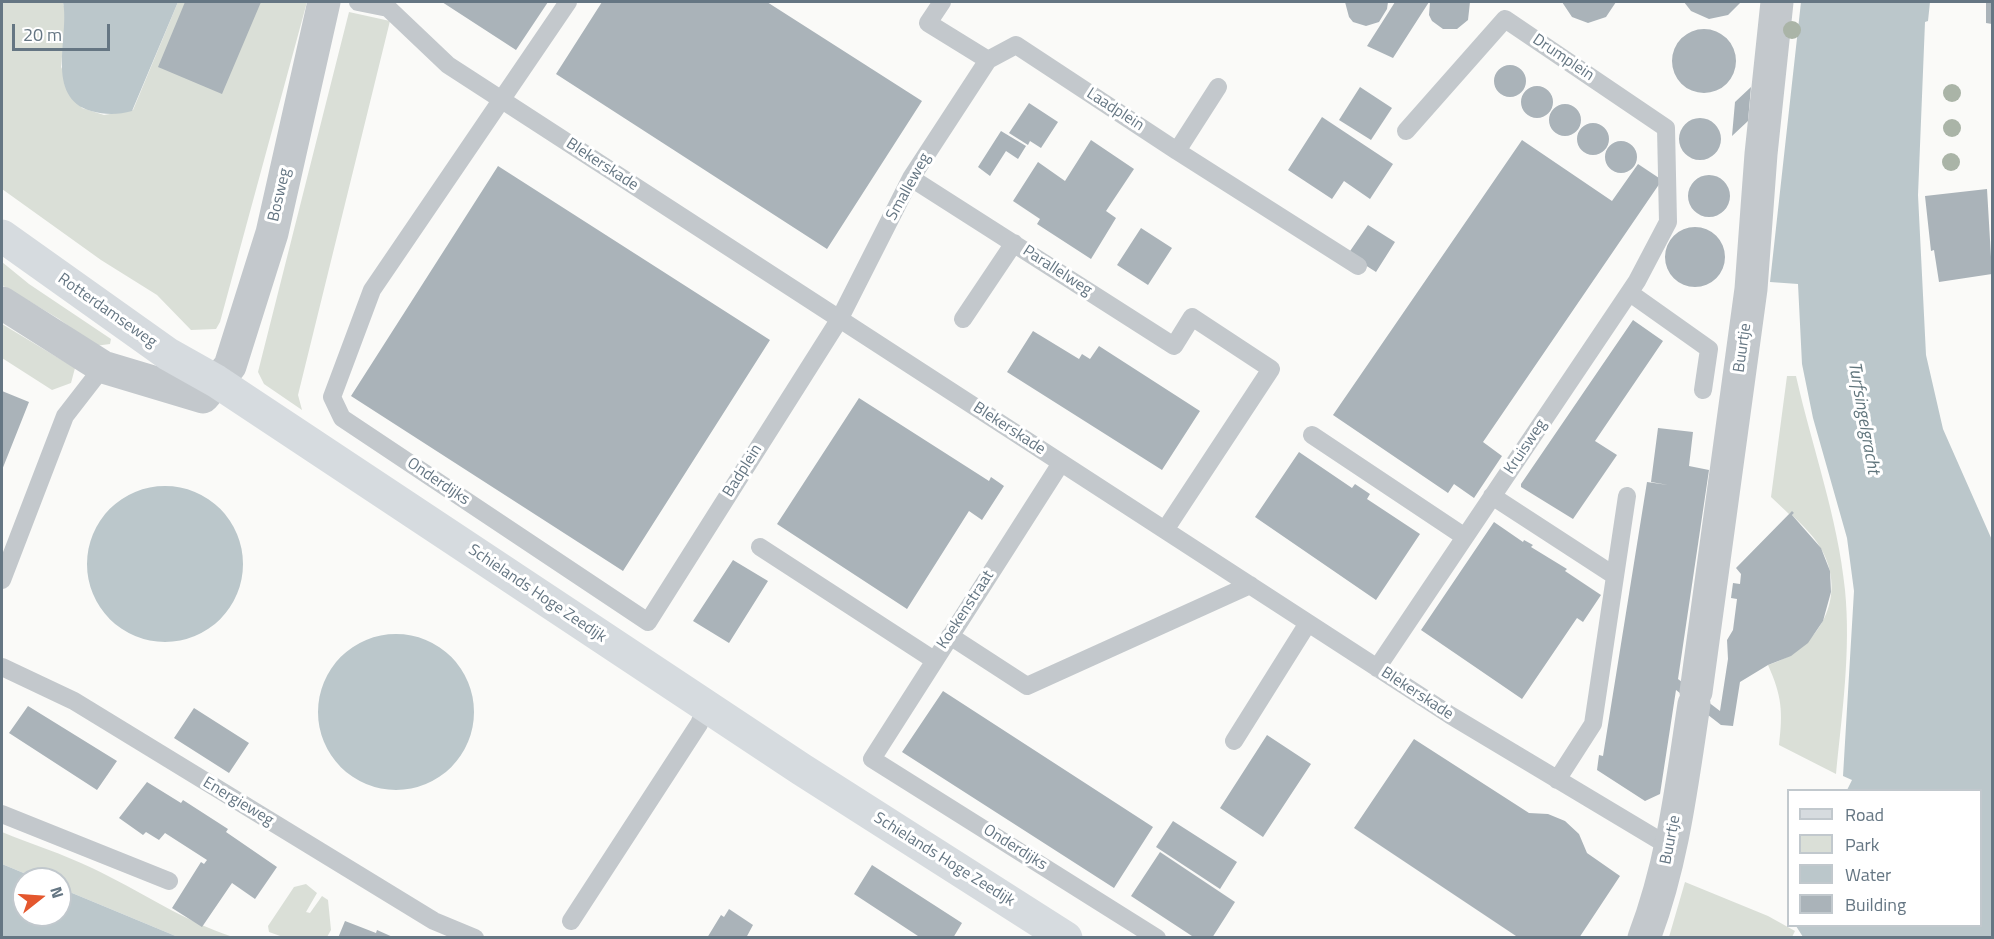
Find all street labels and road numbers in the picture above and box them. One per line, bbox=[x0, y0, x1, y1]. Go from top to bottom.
street label: Drumplein bbox=[1529, 30, 1597, 86]
street label: Laadplein bbox=[1083, 84, 1147, 136]
street label: Blekerskade bbox=[562, 135, 642, 195]
street label: Smalleweg bbox=[883, 150, 935, 224]
street label: Bosweg bbox=[265, 166, 295, 224]
street label: Parallelweg bbox=[1019, 242, 1095, 300]
street label: Rotterdamseweg bbox=[54, 270, 160, 352]
street label: Buurtje bbox=[1730, 322, 1756, 374]
street label: Blekerskade bbox=[969, 399, 1049, 459]
street label: Kruisweg bbox=[1501, 416, 1551, 478]
street label: Badplein bbox=[719, 441, 767, 501]
street label: Onderdijks bbox=[403, 454, 473, 510]
street label: Schielands Hoge Zeedijk bbox=[464, 541, 610, 647]
street label: Koekenstraat bbox=[934, 567, 998, 653]
street label: Blekerskade bbox=[1377, 664, 1457, 724]
street label: Energieweg bbox=[199, 773, 277, 831]
street label: Schielands Hoge Zeedijk bbox=[870, 809, 1018, 911]
street label: Buurtje bbox=[1657, 814, 1685, 866]
street label: Onderdijks bbox=[980, 821, 1050, 875]

